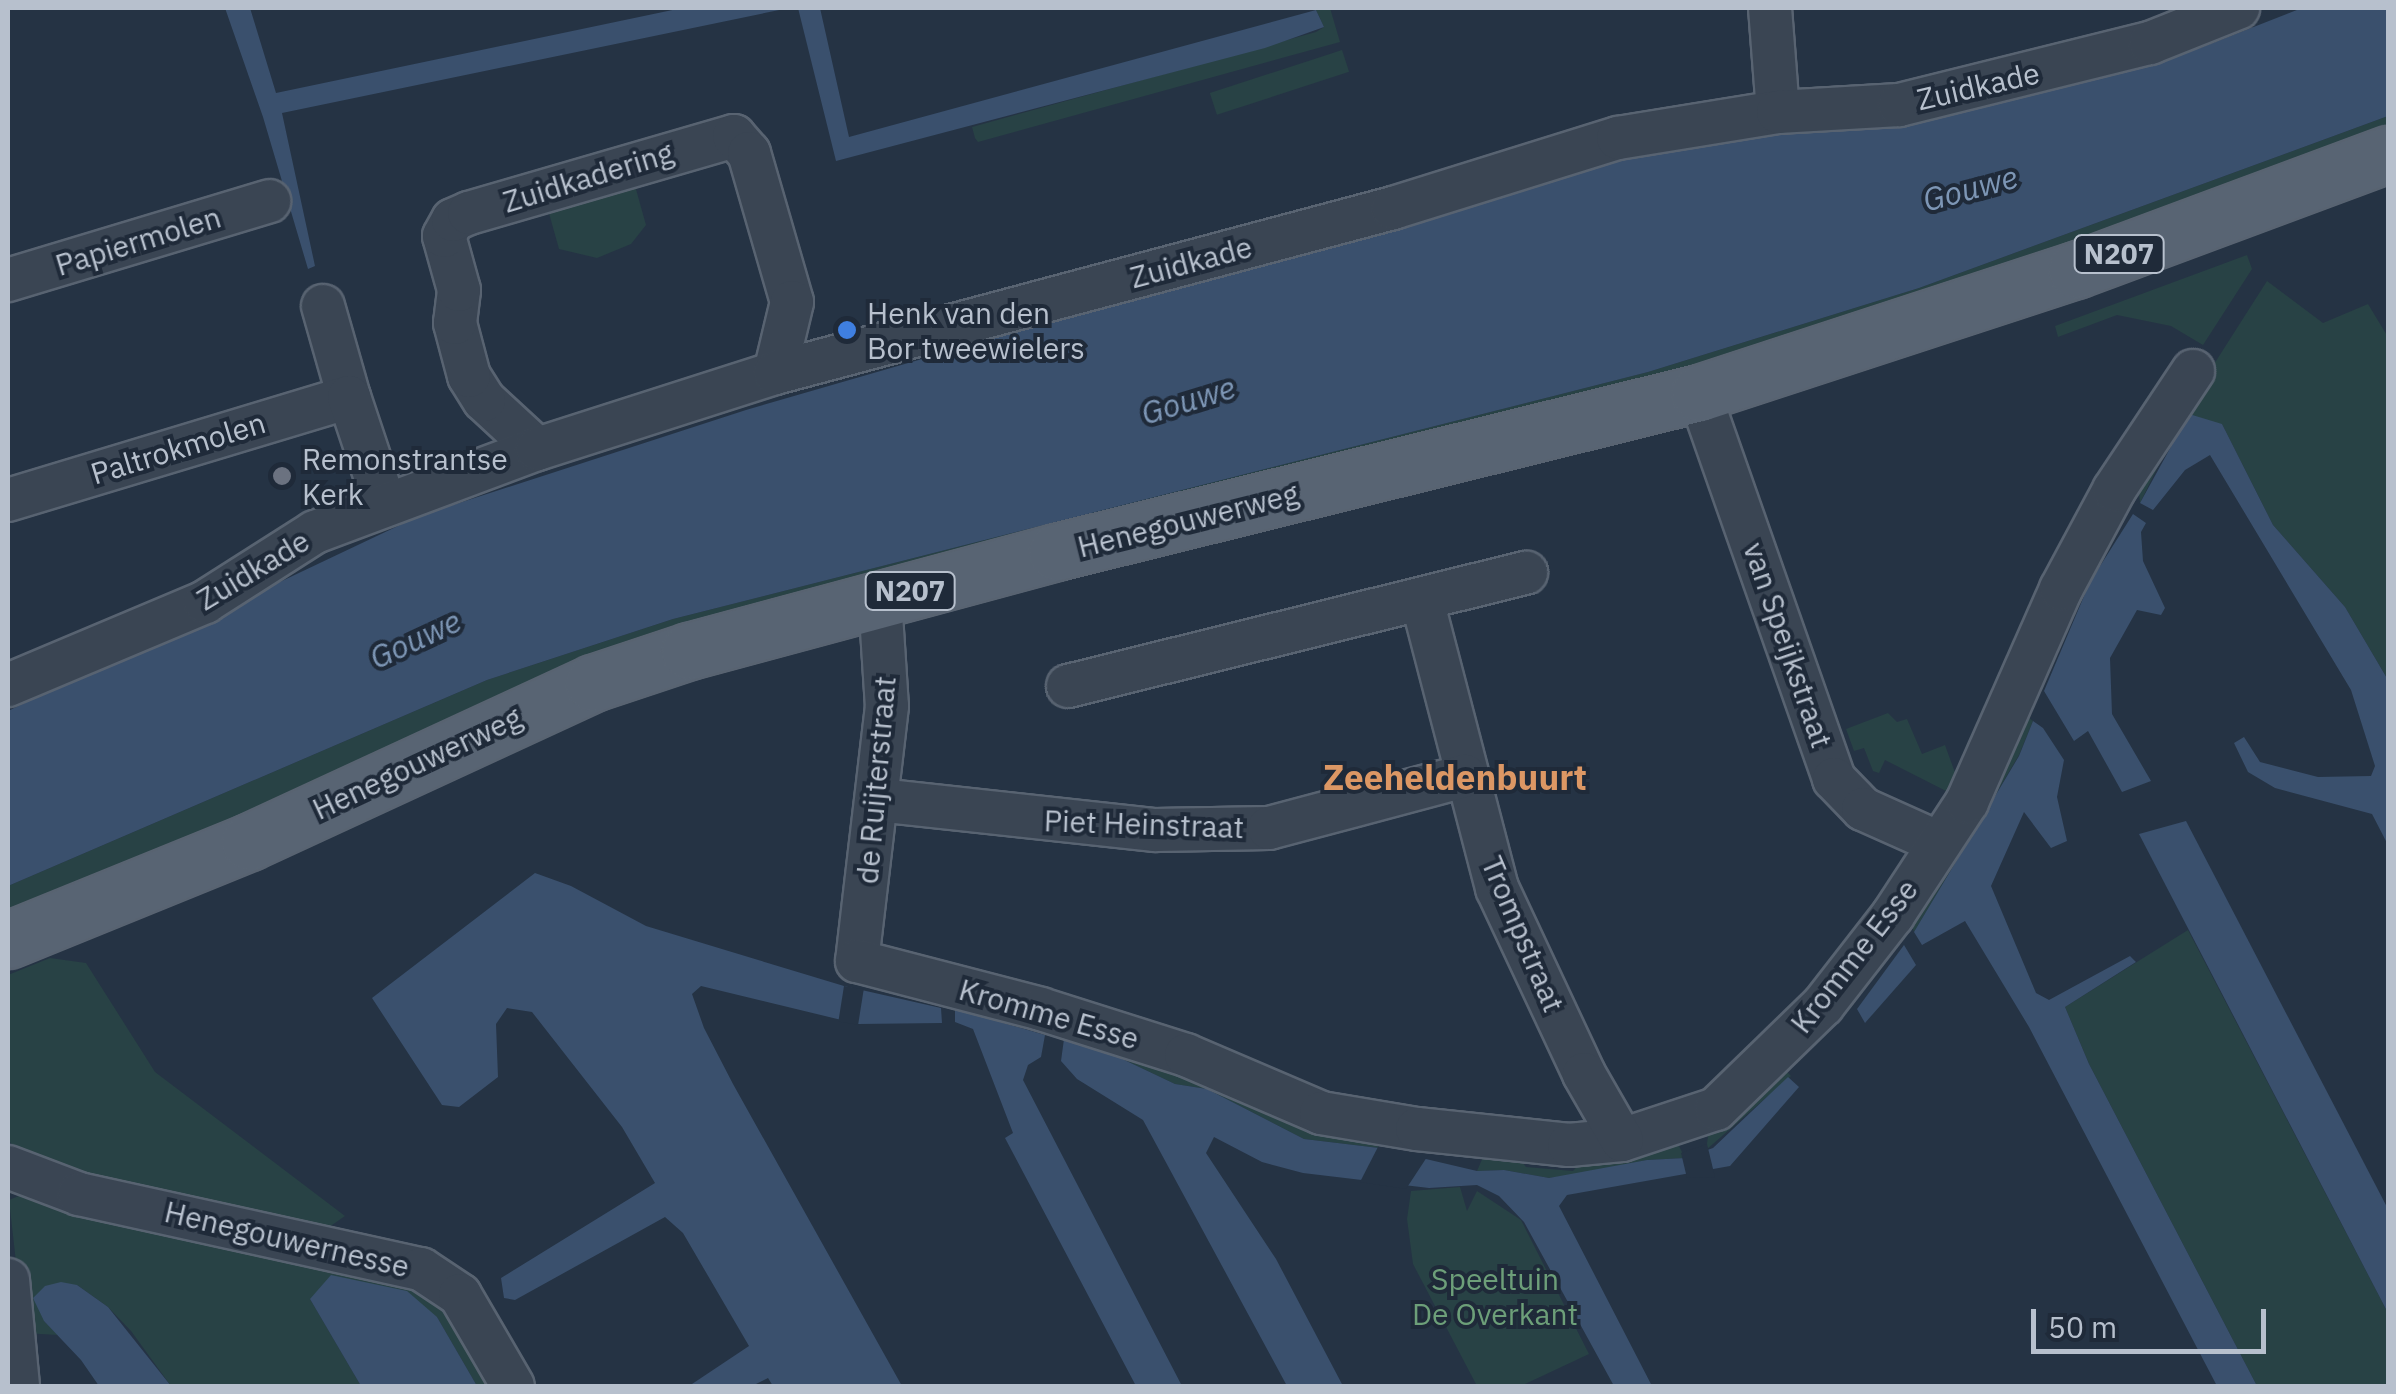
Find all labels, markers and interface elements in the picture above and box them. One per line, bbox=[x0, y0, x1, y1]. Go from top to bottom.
street label: Zuidkade bbox=[1913, 54, 2043, 118]
street label: Zuidkadering bbox=[499, 134, 677, 220]
water label: Gouwe bbox=[1919, 157, 2021, 219]
street label: Papiermolen bbox=[51, 199, 225, 283]
street label: Zuidkade bbox=[1126, 228, 1256, 296]
road number: N207 bbox=[2072, 231, 2166, 277]
place label: Henk van den Bor tweewielers bbox=[867, 295, 1085, 366]
marker: Henk van den Bor tweewielers bbox=[836, 319, 858, 341]
water label: Gouwe bbox=[1136, 368, 1240, 432]
street label: Paltrokmolen bbox=[86, 404, 270, 492]
place label: Remonstrantse Kerk bbox=[302, 441, 508, 512]
marker: Remonstrantse Kerk bbox=[271, 465, 293, 487]
street label: Henegouwerweg bbox=[1074, 475, 1302, 565]
street label: Zuidkade bbox=[190, 522, 316, 618]
street label: van Speijkstraat bbox=[1736, 538, 1840, 752]
road number: N207 bbox=[862, 568, 958, 614]
water label: Gouwe bbox=[363, 601, 467, 677]
street label: de Ruijterstraat bbox=[849, 675, 903, 885]
street label: Henegouwerweg bbox=[307, 699, 527, 827]
district label: Zeeheldenbuurt bbox=[1323, 756, 1587, 798]
street label: Piet Heinstraat bbox=[1043, 803, 1245, 845]
street label: Trompstraat bbox=[1474, 851, 1572, 1017]
street label: Kromme Esse bbox=[1783, 872, 1925, 1040]
street label: Kromme Esse bbox=[955, 971, 1143, 1057]
street label: Henegouwernesse bbox=[161, 1193, 413, 1285]
park label: Speeltuin De Overkant bbox=[1412, 1261, 1578, 1332]
scale bar bbox=[2036, 1289, 2271, 1351]
text: 50 m bbox=[2048, 1307, 2117, 1346]

